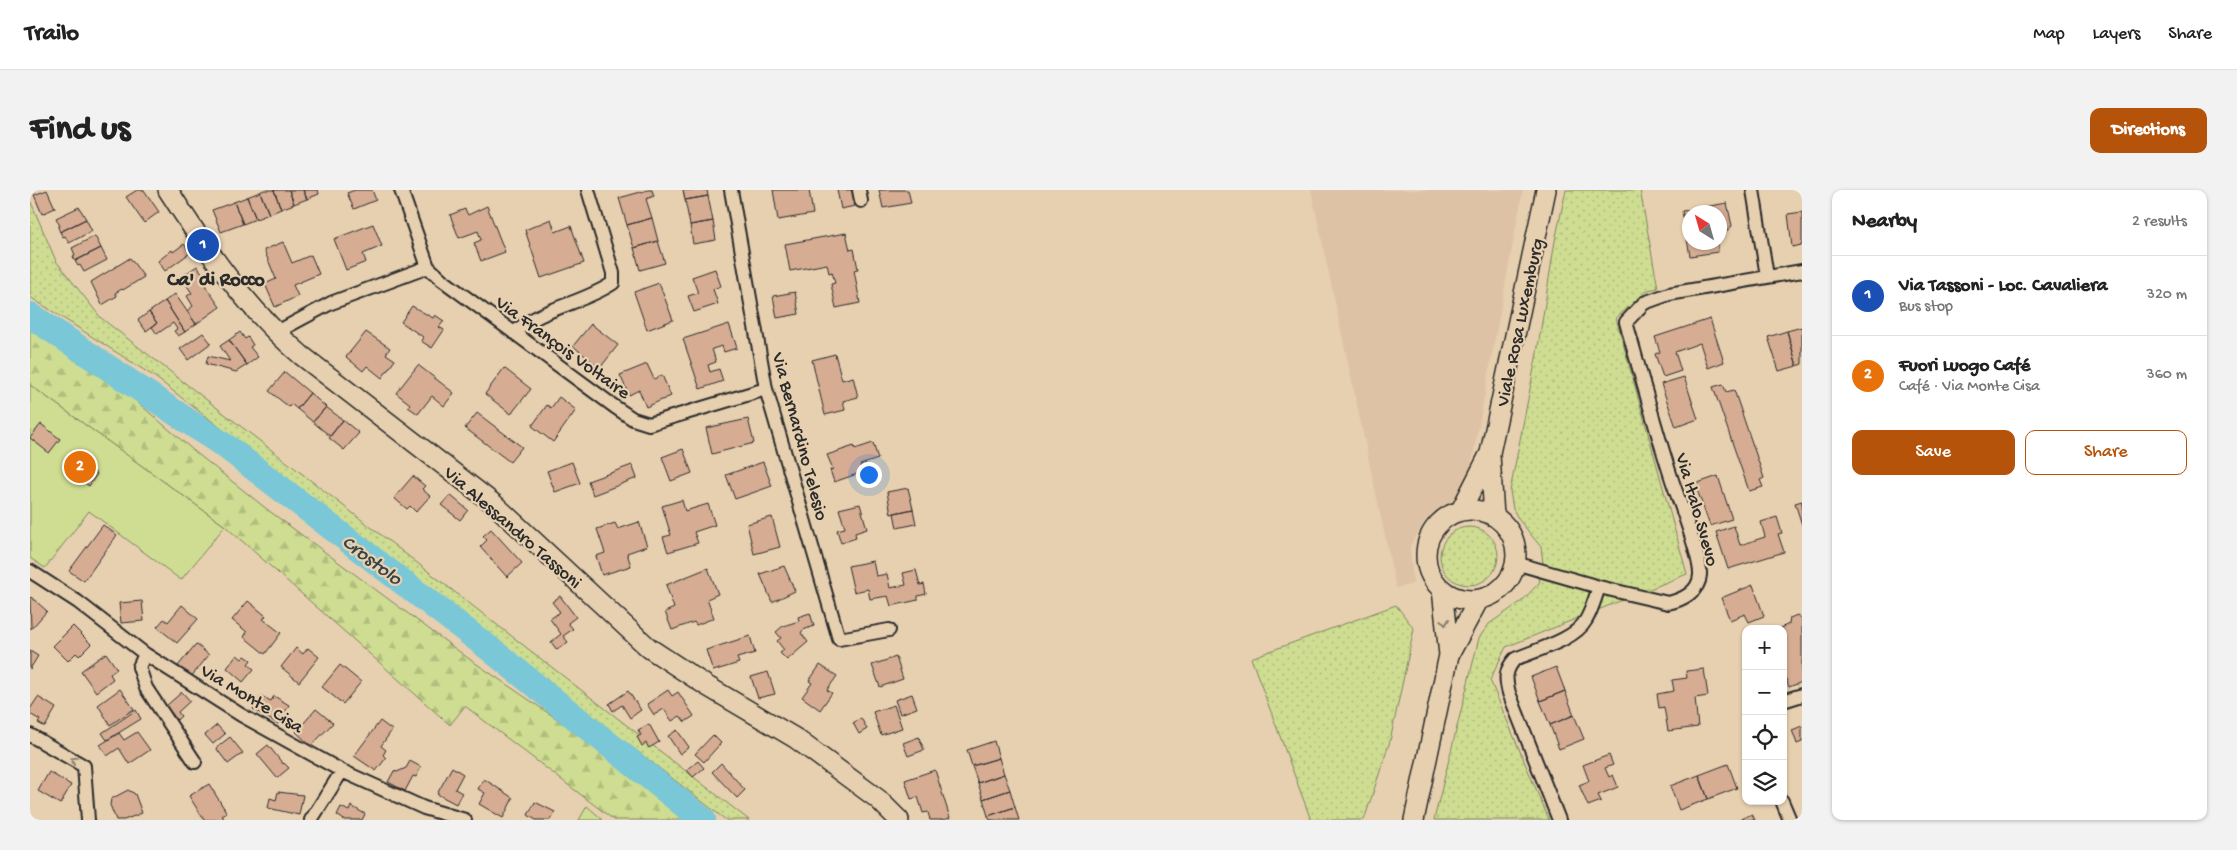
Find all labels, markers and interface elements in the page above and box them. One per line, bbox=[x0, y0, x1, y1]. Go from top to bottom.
text: Trailo bbox=[25, 20, 79, 49]
text: Map bbox=[2033, 24, 2065, 45]
text: Layers bbox=[2093, 24, 2140, 45]
text: Share bbox=[2168, 24, 2212, 45]
button: Directions bbox=[2090, 108, 2207, 153]
text: Find us bbox=[30, 110, 130, 151]
north arrow bbox=[1682, 205, 1727, 250]
text: Nearby bbox=[1852, 210, 1917, 235]
text: 2 results bbox=[2132, 213, 2187, 232]
pin: 1 bbox=[187, 226, 219, 264]
street label: Viale Rosa Luxemburg bbox=[1492, 236, 1551, 410]
district label: Ca' di Rocco bbox=[166, 270, 265, 293]
text: Via Tassoni - Loc. Cavaliera bbox=[1899, 275, 2107, 298]
text: 1 bbox=[1865, 286, 1871, 305]
text: 320 m bbox=[2147, 286, 2187, 305]
street label: Via François Voltaire bbox=[489, 292, 634, 406]
text: Bus stop bbox=[1899, 298, 1953, 317]
street label: Via Bernardino Telesio bbox=[765, 349, 832, 524]
text: Fuori Luogo Café bbox=[1899, 355, 2030, 378]
text: 2 bbox=[1864, 366, 1872, 385]
text: 360 m bbox=[2146, 366, 2187, 385]
text: Café · Via Monte Cisa bbox=[1899, 378, 2040, 397]
button: Save bbox=[1852, 430, 2015, 475]
button: Share bbox=[2025, 430, 2187, 475]
pin: 2 bbox=[64, 448, 96, 486]
street label: Via Italo Svevo bbox=[1668, 450, 1723, 569]
street label: Via Alessandro Tassoni bbox=[437, 462, 586, 595]
your location bbox=[856, 462, 882, 488]
water label: Crostolo bbox=[336, 532, 407, 593]
one-way arrow bbox=[1440, 618, 1451, 626]
map controls bbox=[1742, 625, 1787, 805]
button: + bbox=[1742, 625, 1787, 670]
street label: Via Monte Cisa bbox=[195, 660, 308, 740]
button: − bbox=[1742, 670, 1787, 715]
button: locate bbox=[1742, 715, 1787, 760]
one-way arrow bbox=[71, 756, 80, 766]
button: layers bbox=[1742, 760, 1787, 805]

